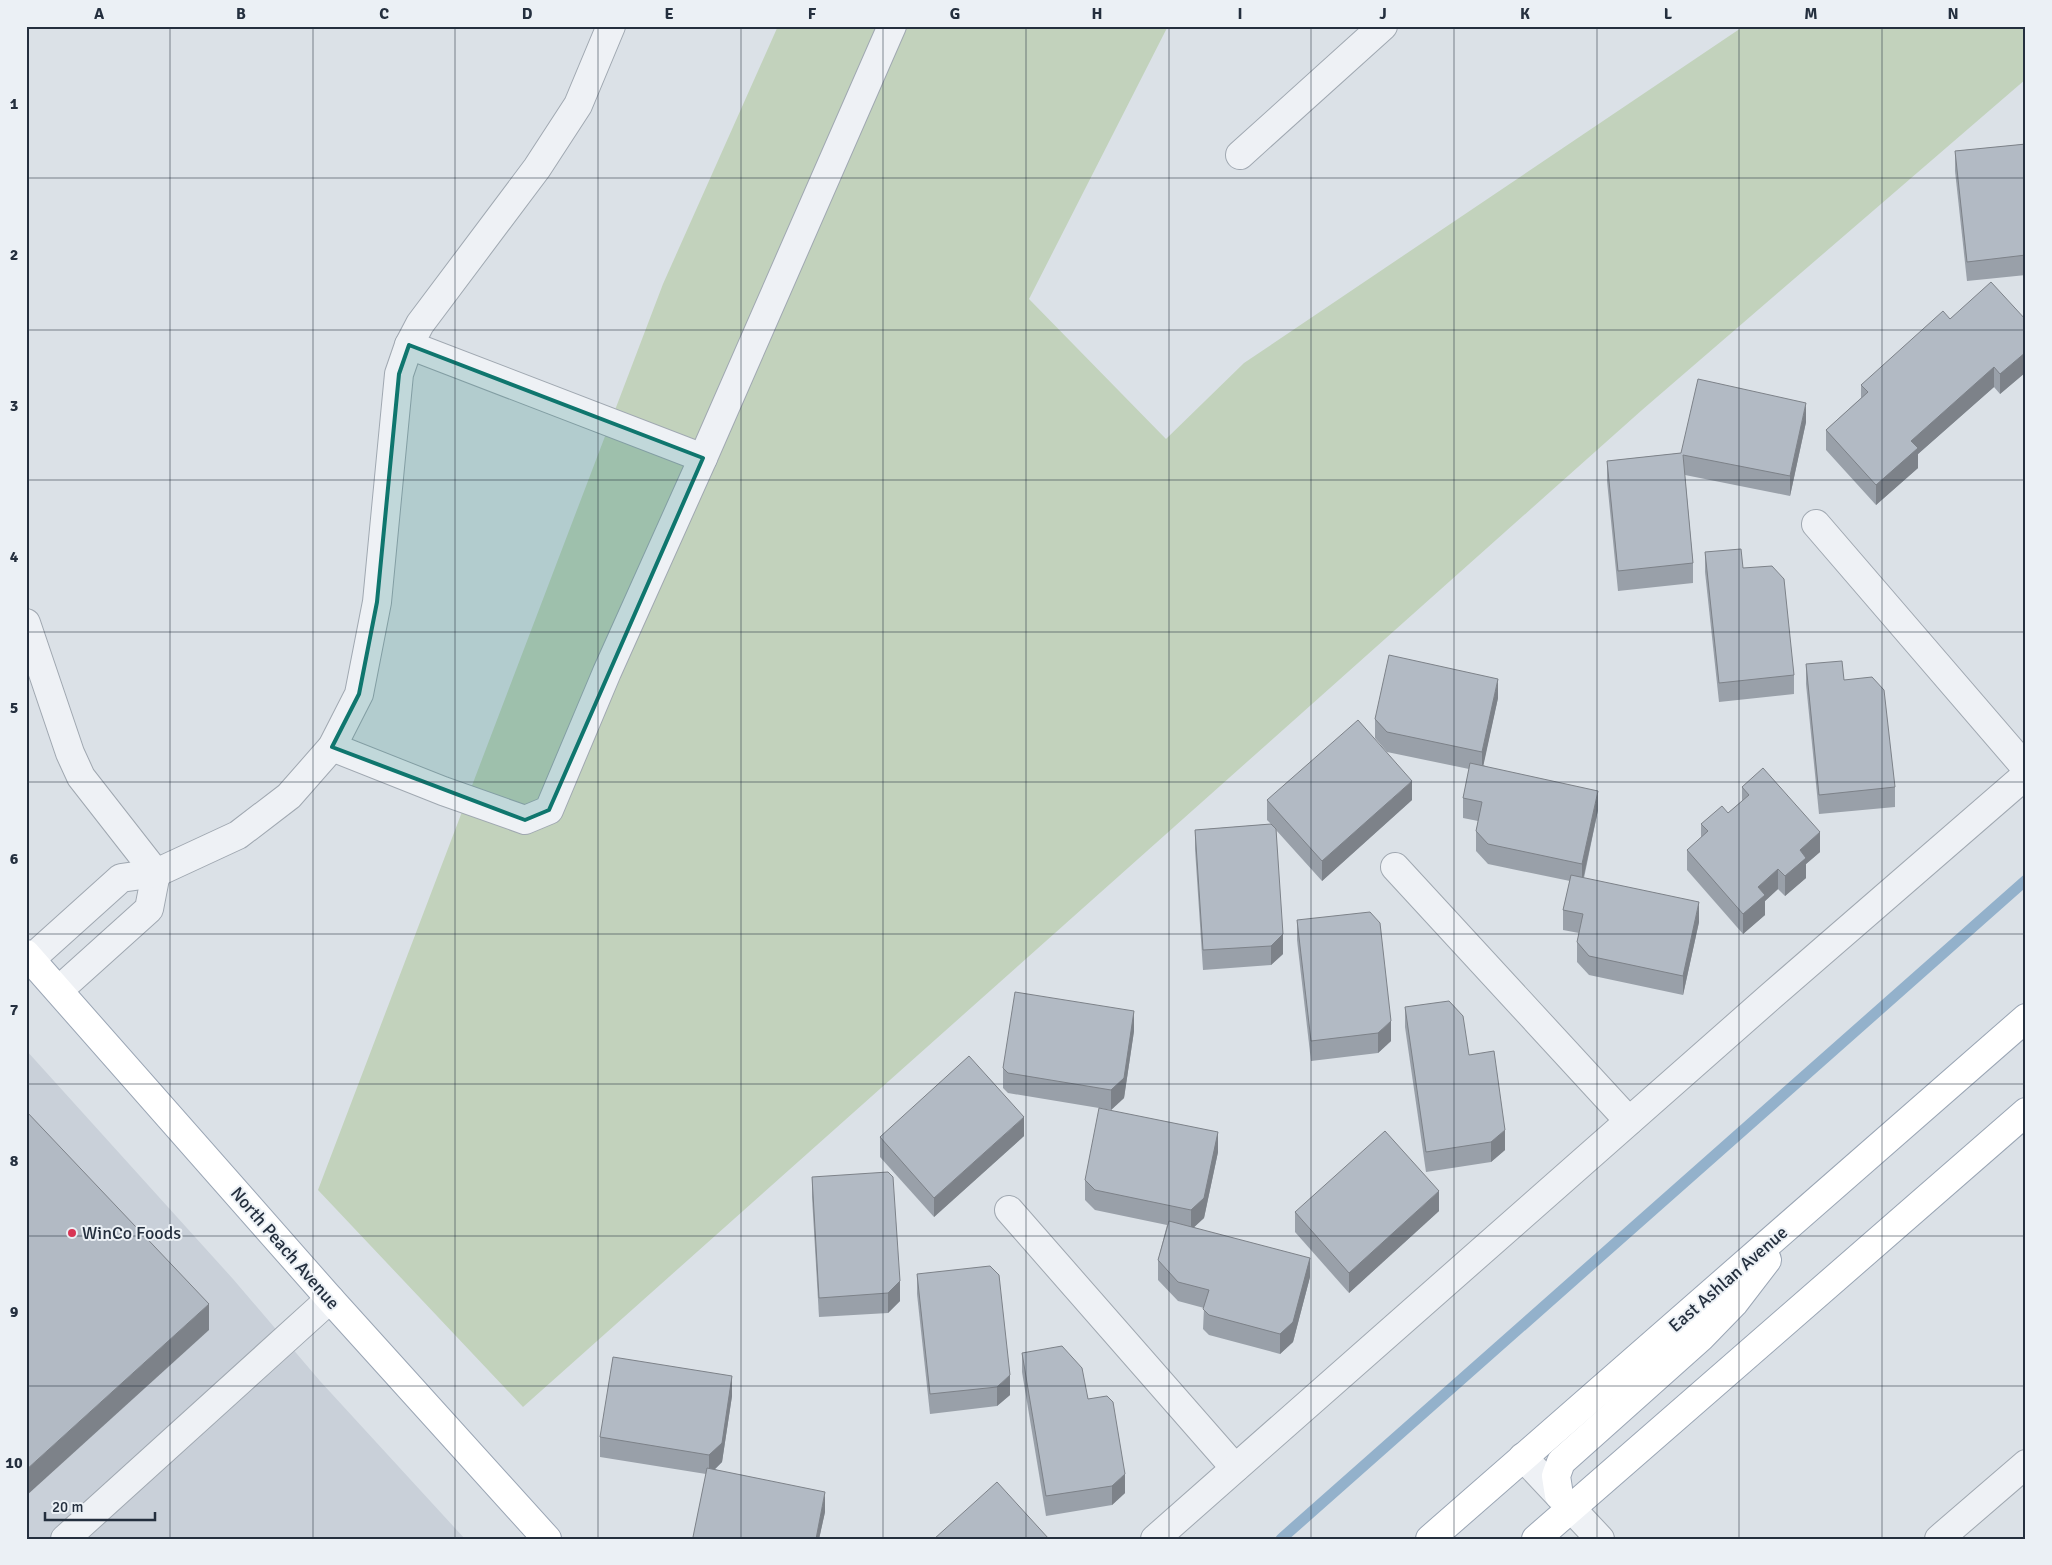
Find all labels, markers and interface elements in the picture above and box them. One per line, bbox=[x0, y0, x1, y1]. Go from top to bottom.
text: A bbox=[94, 4, 105, 24]
text: B bbox=[236, 4, 246, 24]
text: C bbox=[379, 4, 389, 24]
text: D bbox=[522, 4, 533, 24]
text: E bbox=[664, 4, 674, 24]
text: F bbox=[808, 4, 817, 24]
text: G bbox=[950, 4, 960, 24]
text: H bbox=[1092, 4, 1102, 24]
text: I bbox=[1237, 4, 1243, 24]
text: J bbox=[1379, 4, 1387, 24]
text: K bbox=[1520, 4, 1530, 24]
text: L bbox=[1664, 4, 1673, 24]
text: M bbox=[1804, 4, 1818, 24]
text: N bbox=[1947, 4, 1959, 24]
text: 1 bbox=[10, 94, 19, 114]
text: 2 bbox=[10, 245, 18, 265]
text: 3 bbox=[10, 396, 18, 416]
text: 4 bbox=[10, 547, 19, 567]
text: 5 bbox=[10, 698, 18, 718]
text: 6 bbox=[10, 849, 19, 869]
text: 7 bbox=[10, 1000, 19, 1020]
text: 8 bbox=[10, 1151, 19, 1171]
street label: North Peach Avenue bbox=[226, 1182, 344, 1314]
street label: East Ashlan Avenue bbox=[1664, 1221, 1792, 1337]
place label: WinCo Foods bbox=[82, 1222, 181, 1244]
marker: WinCo Foods bbox=[66, 1227, 78, 1239]
text: 9 bbox=[10, 1302, 19, 1322]
text: 10 bbox=[5, 1453, 23, 1473]
scale bar bbox=[45, 1490, 155, 1522]
text: 20 m bbox=[52, 1498, 83, 1516]

